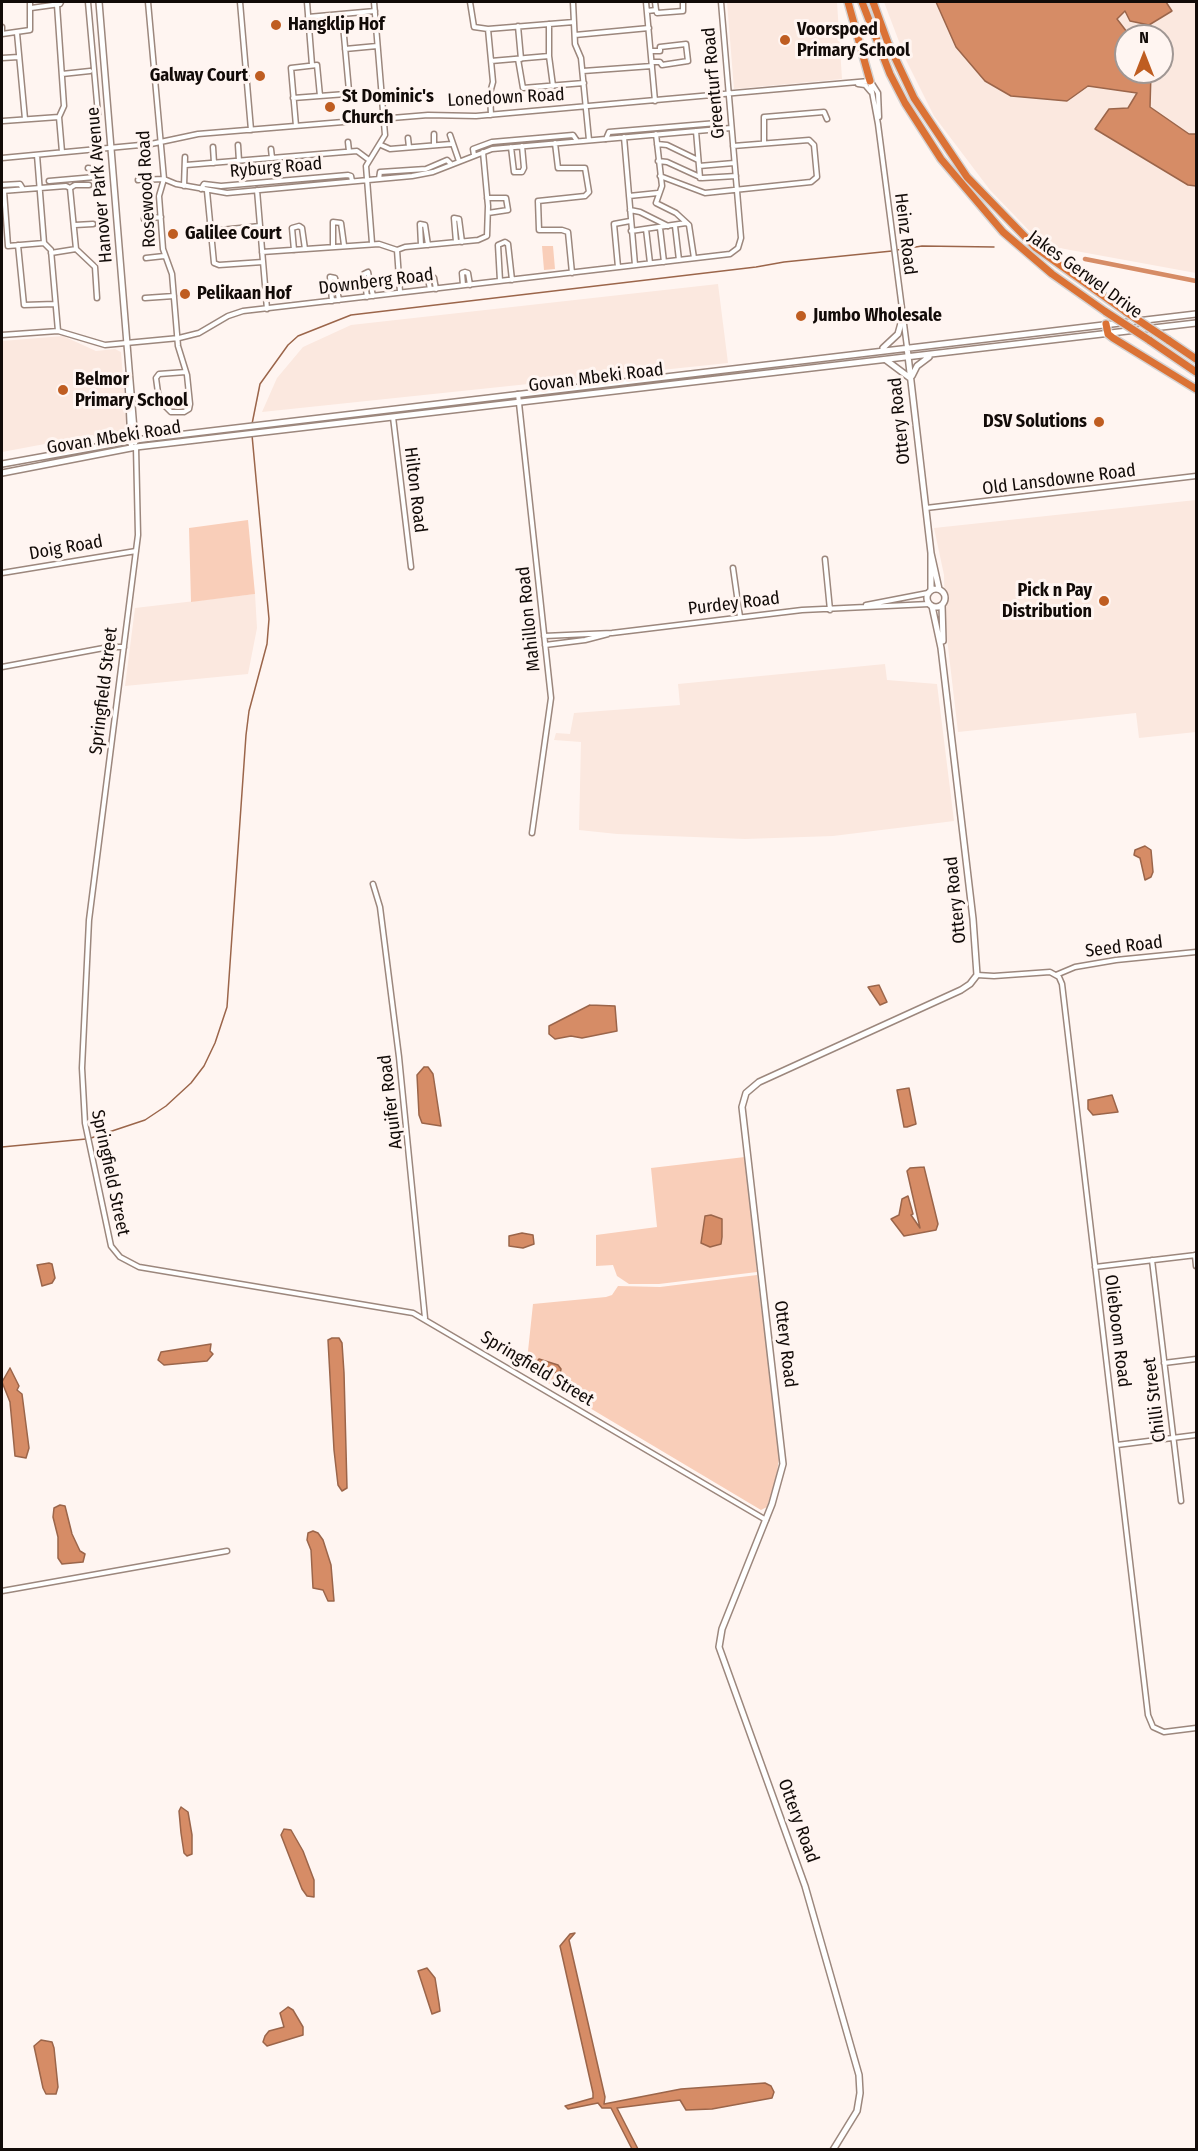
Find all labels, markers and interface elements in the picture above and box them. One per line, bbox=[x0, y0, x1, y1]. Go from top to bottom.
place label: Hangklip Hof bbox=[288, 14, 385, 36]
marker: Hangklip Hof bbox=[269, 18, 283, 32]
place label: Voorspoed Primary School bbox=[797, 19, 910, 62]
north arrow bbox=[1114, 24, 1174, 84]
street label: Greenturf Road bbox=[698, 26, 730, 140]
text: N bbox=[1139, 28, 1149, 47]
marker: Voorspoed Primary School bbox=[778, 33, 792, 47]
place label: Galway Court bbox=[150, 65, 248, 87]
marker: Galway Court bbox=[253, 69, 267, 83]
street label: Lonedown Road bbox=[447, 84, 565, 112]
place label: St Dominic's Church bbox=[342, 86, 434, 128]
marker: St Dominic's Church bbox=[323, 100, 337, 114]
street label: Hanover Park Avenue bbox=[82, 106, 118, 264]
street label: Rosewood Road bbox=[133, 130, 161, 248]
street label: Ryburg Road bbox=[229, 153, 323, 183]
street label: Heinz Road bbox=[889, 192, 921, 276]
place label: Galilee Court bbox=[185, 223, 282, 245]
street label: Jakes Gerwel Drive bbox=[1024, 226, 1146, 324]
marker: Galilee Court bbox=[166, 227, 180, 241]
street label: Downberg Road bbox=[317, 264, 435, 300]
place label: Pelikaan Hof bbox=[197, 283, 291, 305]
marker: Pelikaan Hof bbox=[178, 287, 192, 301]
place label: Jumbo Wholesale bbox=[813, 305, 942, 327]
marker: Jumbo Wholesale bbox=[794, 309, 808, 323]
street label: Govan Mbeki Road bbox=[527, 359, 665, 397]
place label: Belmor Primary School bbox=[75, 369, 188, 412]
street label: Ottery Road bbox=[885, 376, 915, 466]
marker: Belmor Primary School bbox=[56, 383, 70, 397]
place label: DSV Solutions bbox=[983, 411, 1087, 433]
marker: DSV Solutions bbox=[1092, 415, 1106, 429]
street label: Govan Mbeki Road bbox=[45, 417, 183, 459]
street label: Hilton Road bbox=[399, 446, 431, 534]
street label: Old Lansdowne Road bbox=[981, 460, 1137, 500]
street label: Doig Road bbox=[27, 531, 105, 565]
street label: Mahillon Road bbox=[513, 565, 545, 673]
place label: Pick n Pay Distribution bbox=[1002, 580, 1092, 622]
street label: Purdey Road bbox=[687, 588, 781, 620]
marker: Pick n Pay Distribution bbox=[1097, 594, 1111, 608]
street label: Springfield Street bbox=[85, 626, 123, 756]
street label: Ottery Road bbox=[941, 855, 971, 945]
street label: Seed Road bbox=[1084, 932, 1164, 962]
street label: Aquifer Road bbox=[374, 1053, 408, 1151]
street label: Springfield Street bbox=[86, 1108, 134, 1238]
street label: Olieboom Road bbox=[1099, 1273, 1135, 1389]
street label: Ottery Road bbox=[769, 1299, 801, 1389]
street label: Springfield Street bbox=[476, 1327, 598, 1411]
street label: Chilli Street bbox=[1139, 1356, 1171, 1444]
street label: Ottery Road bbox=[773, 1776, 823, 1866]

